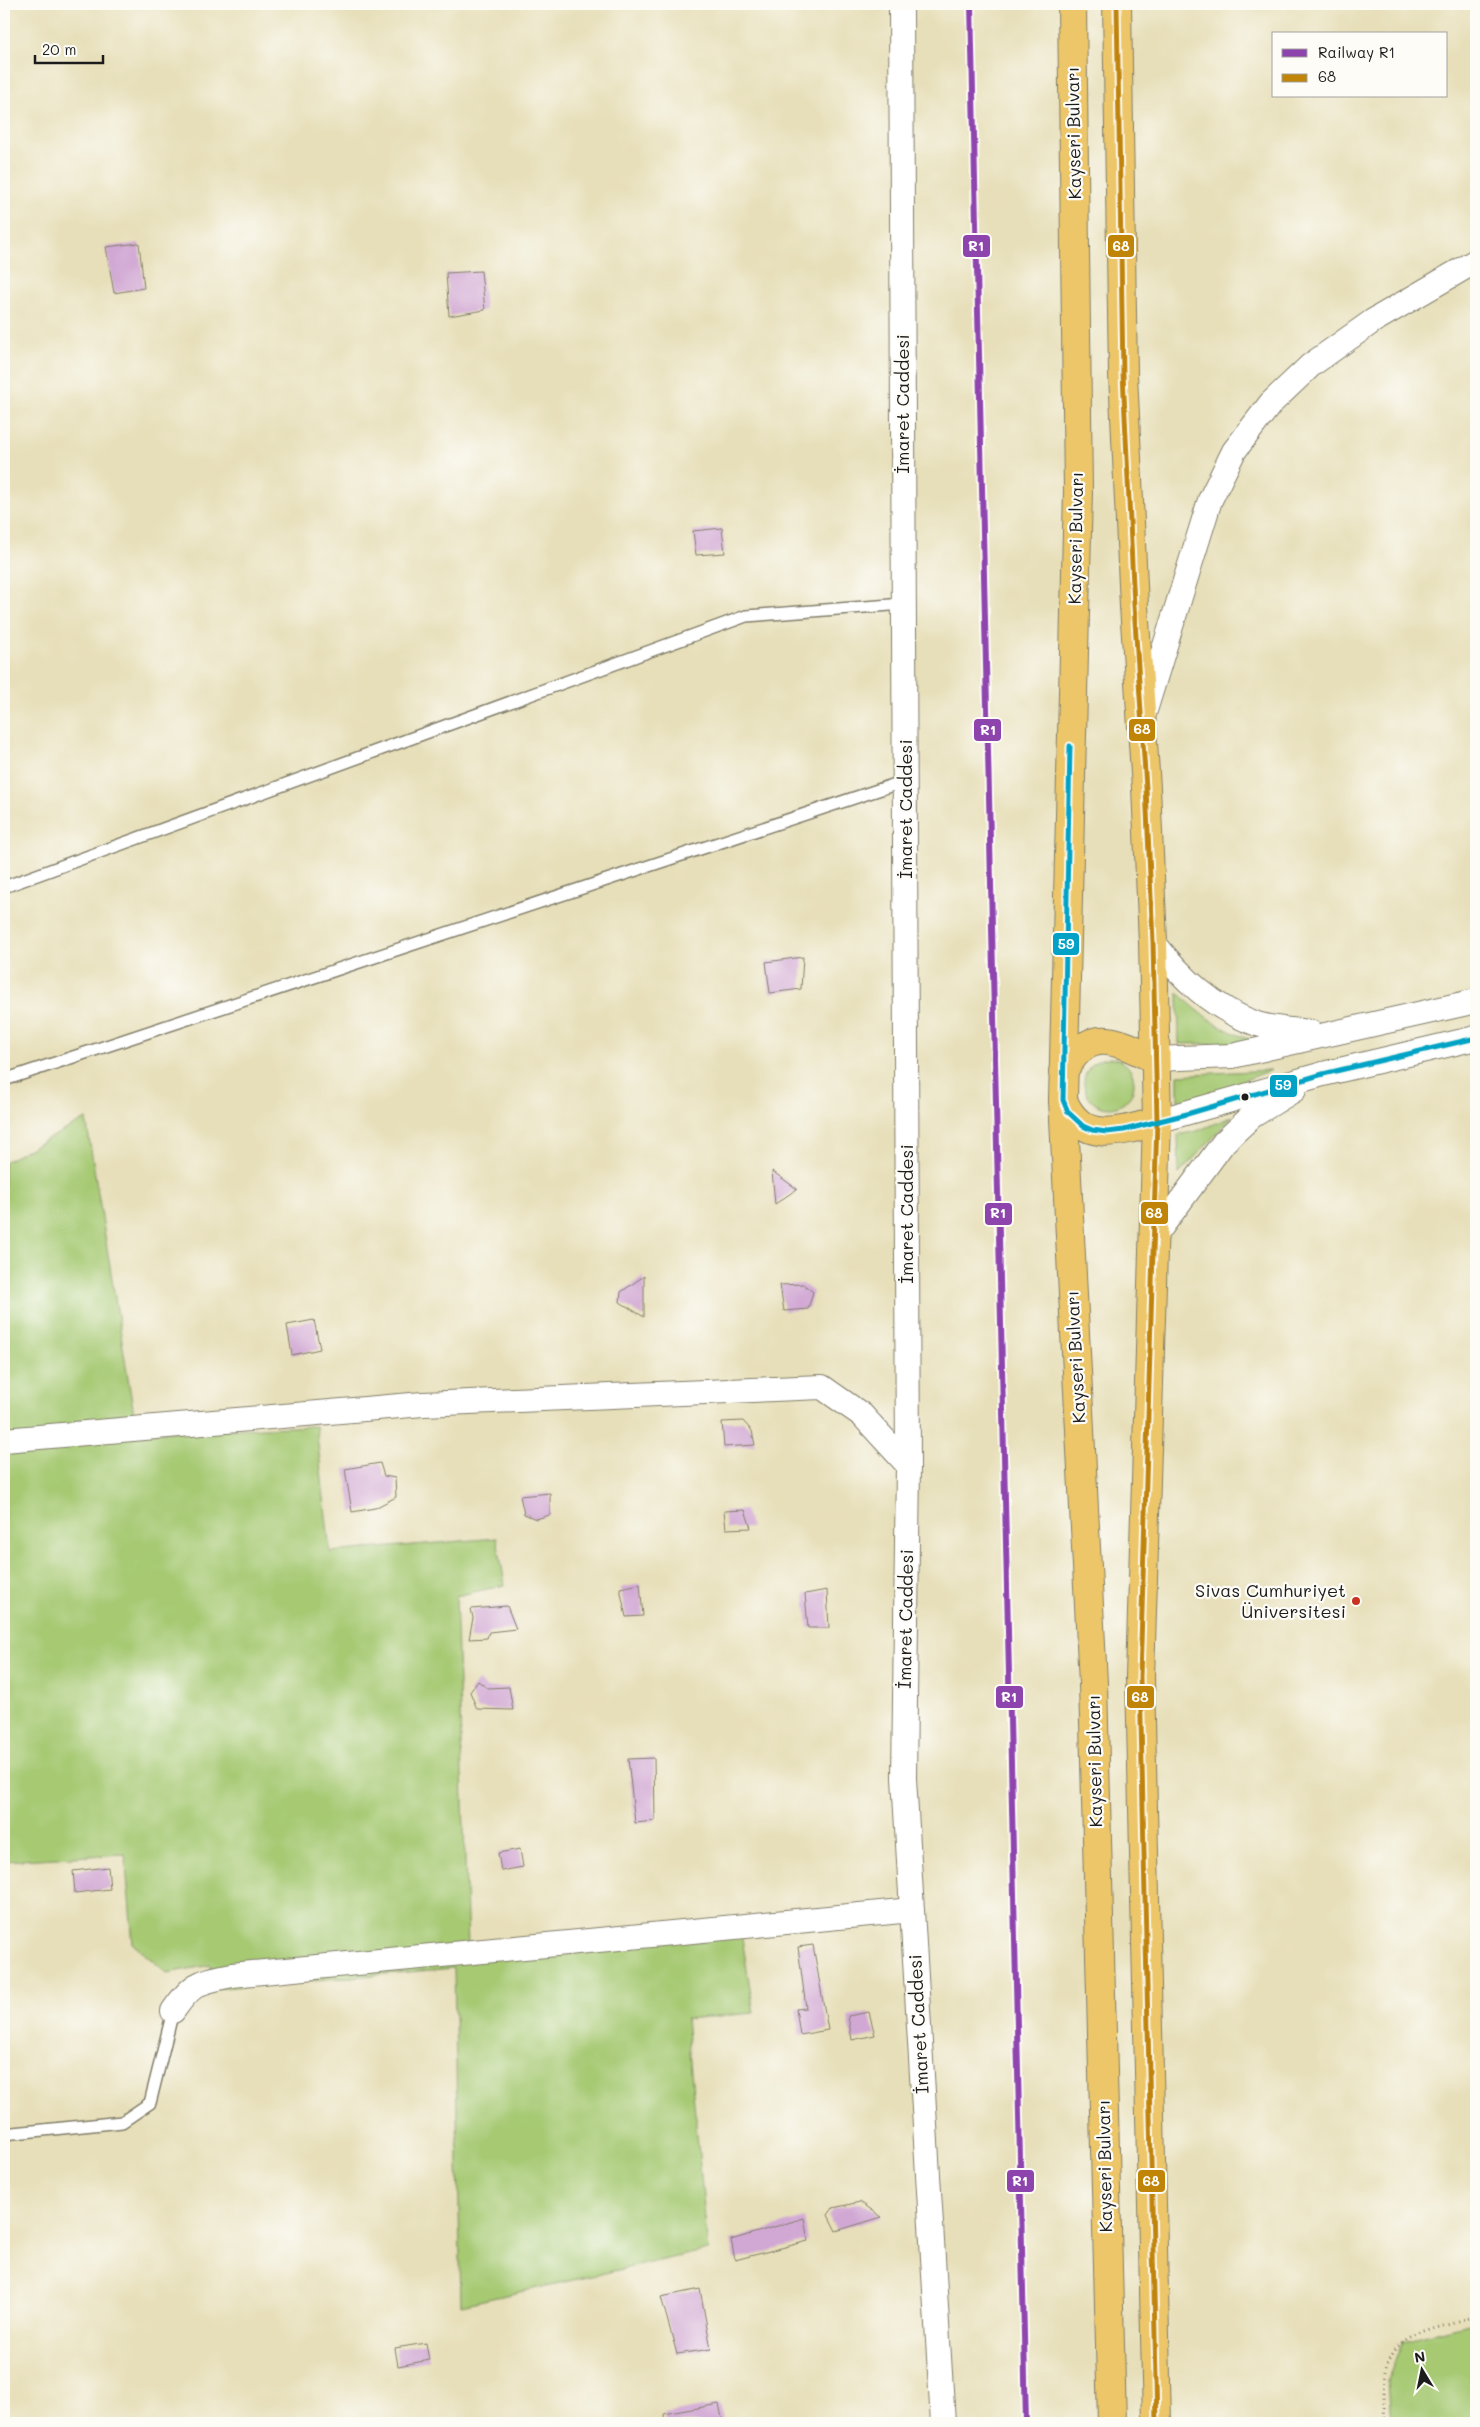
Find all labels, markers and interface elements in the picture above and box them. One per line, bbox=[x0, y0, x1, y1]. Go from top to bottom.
scale bar bbox=[35, 32, 102, 64]
legend bbox=[1272, 32, 1448, 98]
text: 20 m bbox=[42, 39, 76, 59]
text: Railway R1 bbox=[1318, 42, 1395, 62]
street label: Kayseri Bulvarı bbox=[1060, 66, 1086, 200]
text: 68 bbox=[1318, 66, 1336, 86]
line badge: R1 bbox=[962, 234, 991, 258]
line badge: 68 bbox=[1107, 234, 1135, 258]
text: R1 bbox=[968, 236, 984, 255]
text: 68 bbox=[1112, 236, 1130, 255]
street label: İmaret Caddesi bbox=[890, 334, 914, 474]
street label: Kayseri Bulvarı bbox=[1062, 471, 1088, 605]
line badge: R1 bbox=[973, 718, 1002, 742]
line badge: 68 bbox=[1128, 718, 1156, 742]
text: 68 bbox=[1133, 719, 1151, 738]
text: R1 bbox=[980, 720, 996, 739]
street label: İmaret Caddesi bbox=[893, 739, 917, 879]
line badge: 59 bbox=[1052, 932, 1080, 956]
text: 59 bbox=[1058, 934, 1075, 953]
line badge: 59 bbox=[1269, 1074, 1298, 1098]
text: 59 bbox=[1275, 1075, 1292, 1094]
unlabelled marker bbox=[1240, 1092, 1250, 1102]
street label: İmaret Caddesi bbox=[894, 1144, 918, 1284]
line badge: 68 bbox=[1140, 1201, 1169, 1225]
line badge: R1 bbox=[984, 1202, 1013, 1226]
text: R1 bbox=[990, 1203, 1006, 1222]
text: 68 bbox=[1145, 1203, 1163, 1222]
street label: Kayseri Bulvarı bbox=[1060, 1290, 1090, 1424]
street label: İmaret Caddesi bbox=[892, 1549, 918, 1689]
place label: Sivas Cumhuriyet Üniversitesi bbox=[1195, 1578, 1346, 1623]
marker: Sivas Cumhuriyet Üniversitesi bbox=[1350, 1595, 1362, 1607]
line badge: R1 bbox=[995, 1685, 1024, 1709]
line badge: 68 bbox=[1126, 1685, 1155, 1709]
text: R1 bbox=[1001, 1687, 1017, 1706]
text: 68 bbox=[1131, 1687, 1149, 1706]
street label: Kayseri Bulvarı bbox=[1081, 1694, 1107, 1828]
street label: İmaret Caddesi bbox=[902, 1954, 934, 2094]
street label: Kayseri Bulvarı bbox=[1091, 2099, 1117, 2233]
line badge: R1 bbox=[1006, 2169, 1035, 2193]
line badge: 68 bbox=[1137, 2169, 1166, 2193]
text: R1 bbox=[1012, 2171, 1028, 2190]
text: 68 bbox=[1142, 2171, 1160, 2190]
north arrow bbox=[1398, 2344, 1448, 2394]
text: N bbox=[1413, 2346, 1427, 2367]

